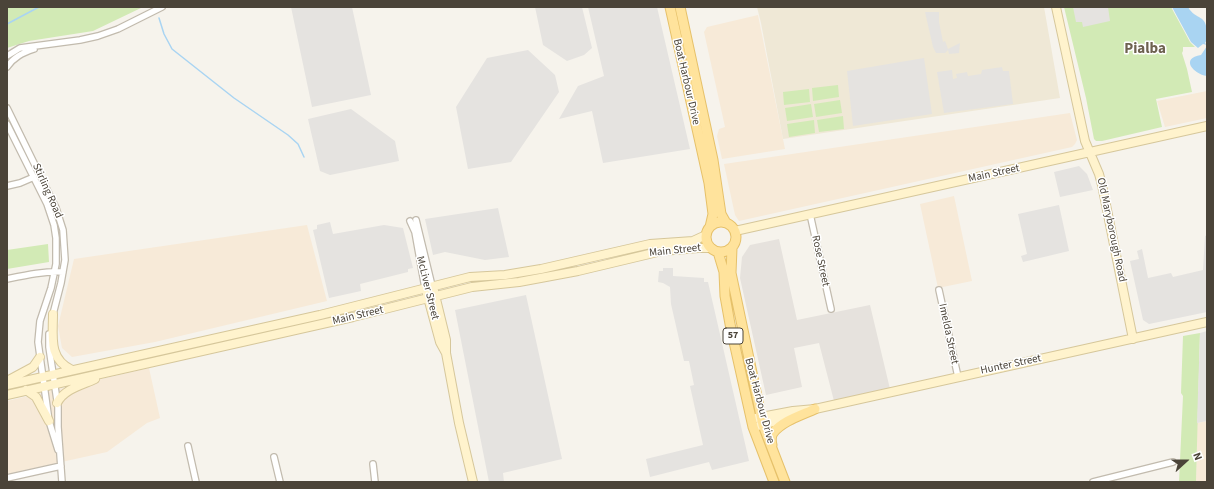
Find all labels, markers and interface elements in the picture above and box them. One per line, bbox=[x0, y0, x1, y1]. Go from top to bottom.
street label: Boat Harbour Drive bbox=[670, 38, 702, 126]
district label: Pialba bbox=[1124, 41, 1166, 59]
street label: Stirling Road bbox=[29, 161, 65, 221]
street label: Main Street bbox=[967, 162, 1021, 186]
street label: Old Maryborough Road bbox=[1094, 177, 1128, 283]
street label: Rose Street bbox=[808, 234, 832, 288]
street label: Main Street bbox=[648, 242, 702, 260]
street label: McLiver Street bbox=[413, 255, 441, 321]
street label: Imelda Street bbox=[935, 302, 961, 366]
street label: Main Street bbox=[331, 304, 385, 328]
road number: 57 bbox=[723, 328, 743, 344]
street label: Hunter Street bbox=[979, 352, 1043, 378]
street label: Boat Harbour Drive bbox=[741, 357, 777, 445]
north arrow bbox=[1166, 441, 1206, 481]
text: N bbox=[1189, 450, 1206, 463]

